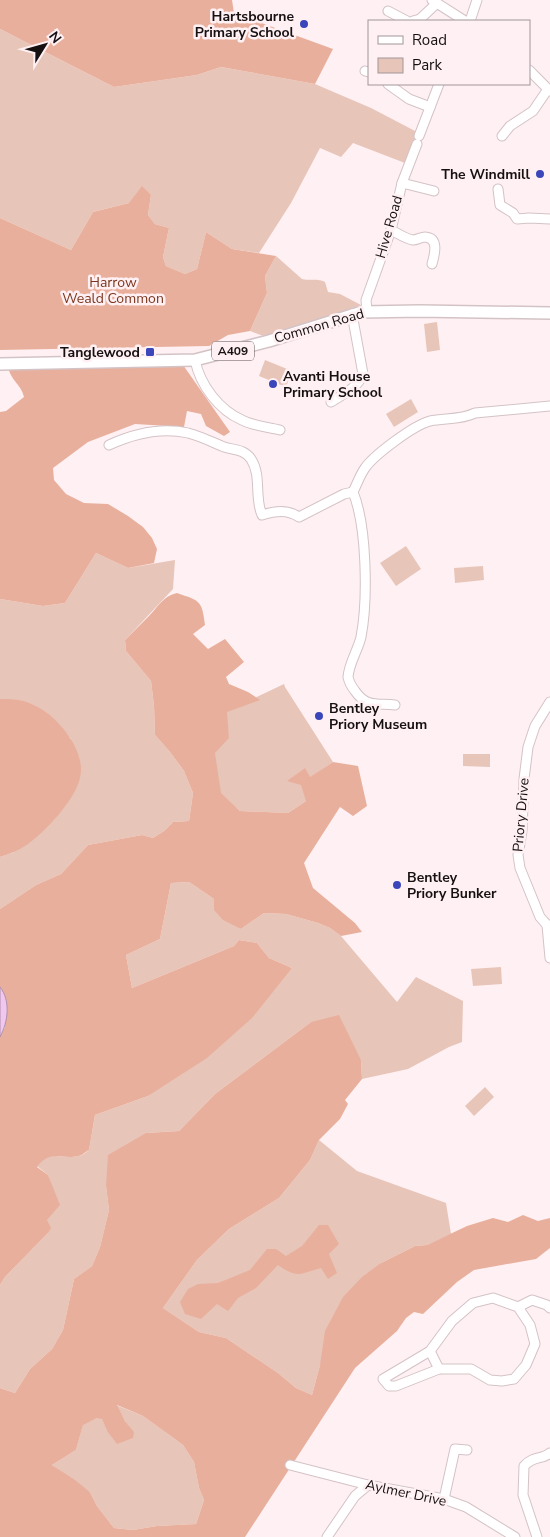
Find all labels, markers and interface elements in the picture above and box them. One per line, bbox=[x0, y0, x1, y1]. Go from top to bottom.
place label: Hartsbourne Primary School bbox=[195, 7, 295, 42]
marker: Hartsbourne Primary School bbox=[298, 18, 310, 30]
north arrow bbox=[20, 20, 70, 70]
legend bbox=[368, 20, 530, 85]
text: N bbox=[44, 28, 66, 47]
text: Road bbox=[412, 30, 447, 50]
text: Park bbox=[412, 55, 442, 75]
place label: The Windmill bbox=[441, 165, 531, 184]
marker: The Windmill bbox=[534, 168, 546, 180]
street label: Hive Road bbox=[371, 193, 407, 261]
park label: Harrow Weald Common bbox=[62, 273, 164, 308]
street label: Common Road bbox=[272, 304, 366, 348]
road number: A409 bbox=[212, 342, 254, 361]
place label: Tanglewood bbox=[60, 343, 140, 362]
marker: Tanglewood bbox=[144, 346, 156, 358]
place label: Avanti House Primary School bbox=[283, 367, 383, 402]
marker: Avanti House Primary School bbox=[267, 378, 279, 390]
place label: Bentley Priory Museum bbox=[329, 699, 427, 734]
marker: Bentley Priory Museum bbox=[313, 710, 325, 722]
street label: Priory Drive bbox=[508, 777, 534, 853]
place label: Bentley Priory Bunker bbox=[407, 868, 497, 903]
marker: Bentley Priory Bunker bbox=[391, 879, 403, 891]
street label: Aylmer Drive bbox=[364, 1475, 448, 1511]

